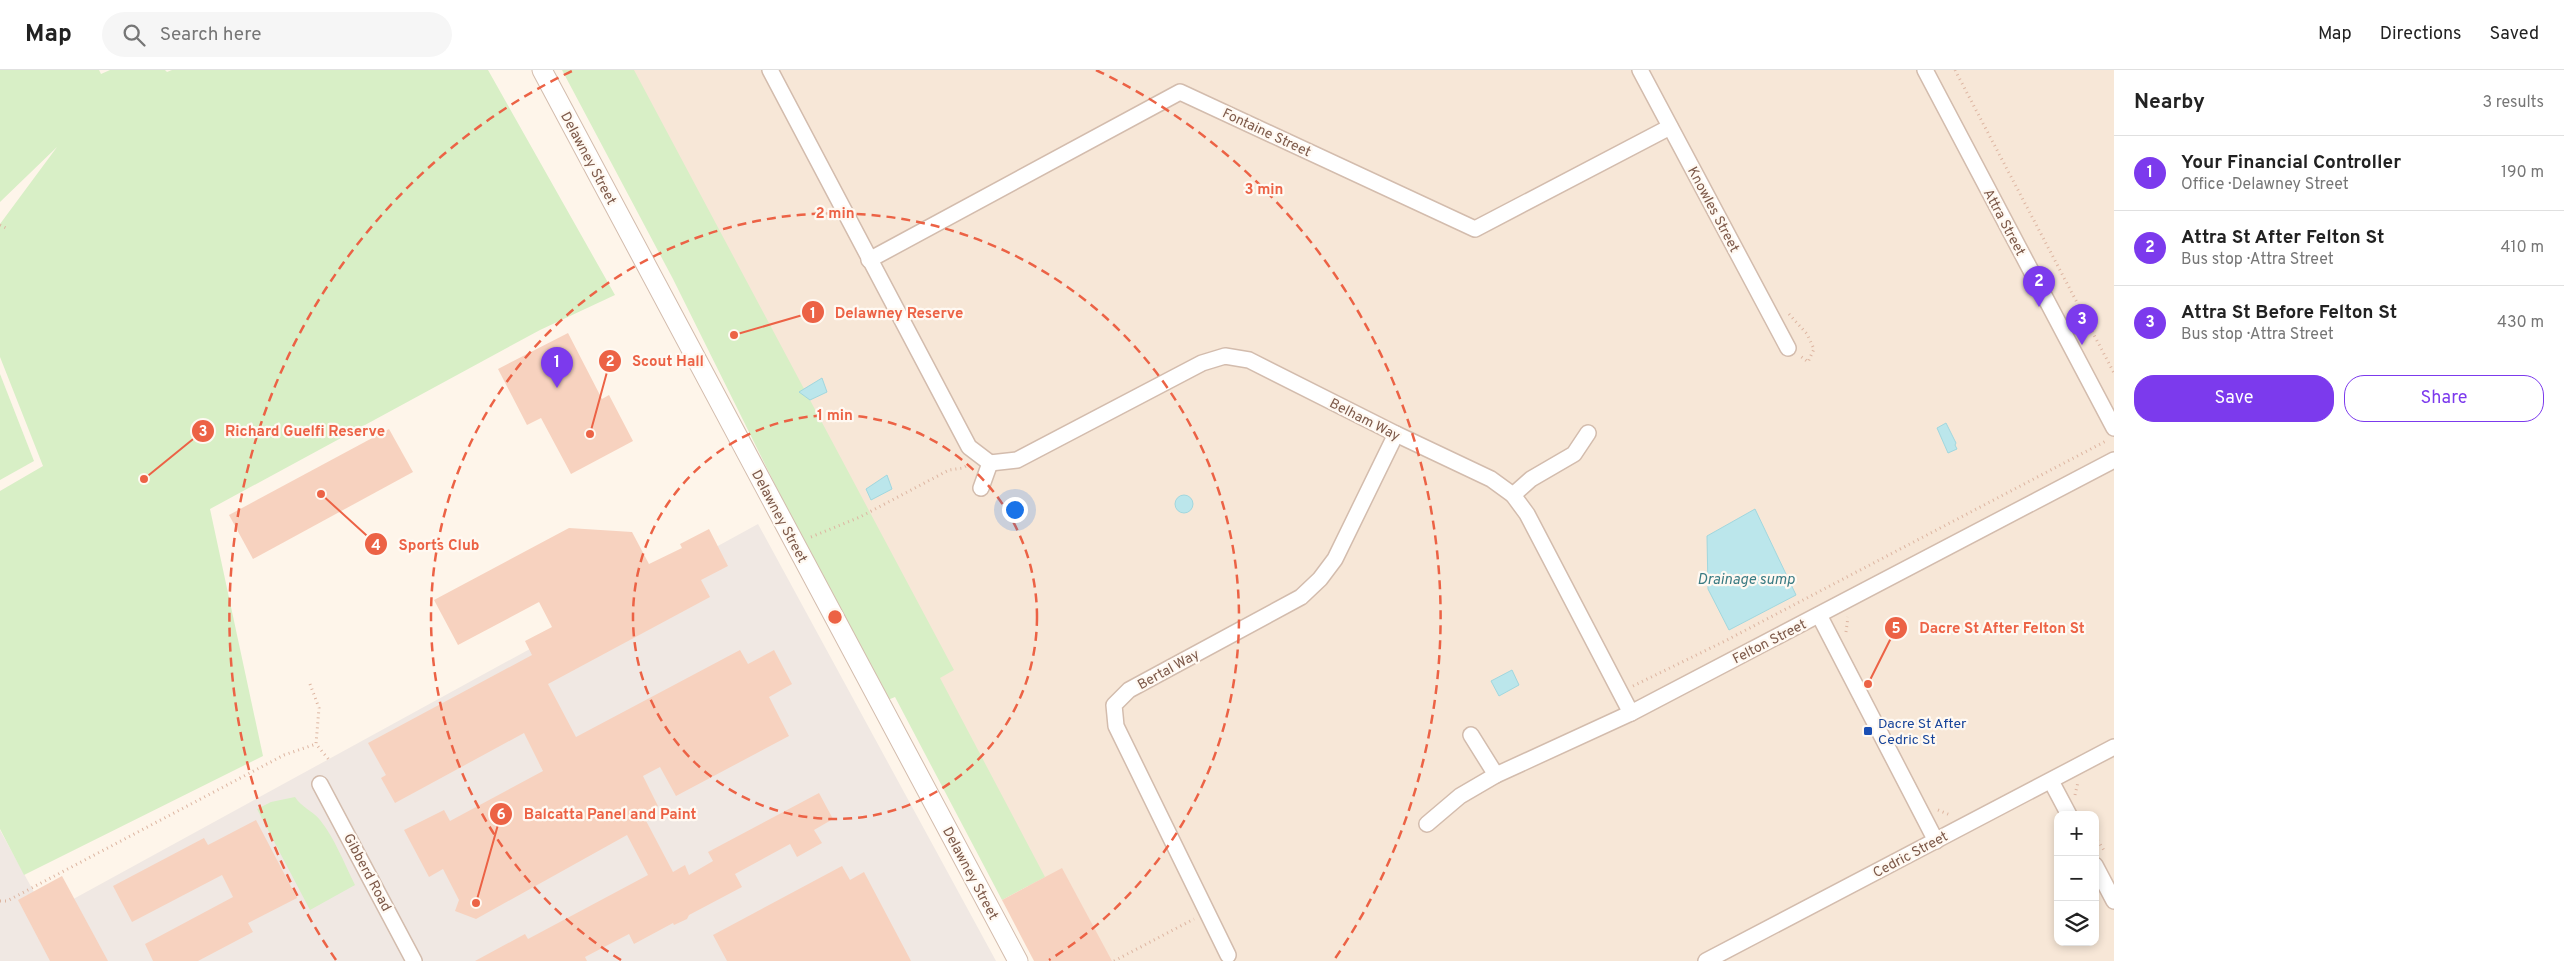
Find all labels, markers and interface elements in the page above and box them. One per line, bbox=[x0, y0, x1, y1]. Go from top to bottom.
search box bbox=[102, 12, 452, 57]
text: Map bbox=[25, 20, 72, 50]
icon: search bbox=[120, 21, 148, 49]
text: Search here bbox=[160, 23, 261, 47]
text: Map bbox=[2318, 23, 2352, 46]
text: Directions bbox=[2380, 23, 2462, 46]
text: Saved bbox=[2490, 23, 2539, 46]
text: Nearby bbox=[2134, 89, 2205, 116]
text: 3 results bbox=[2482, 93, 2544, 113]
street label: Fontaine Street bbox=[1219, 105, 1313, 161]
street label: Delawney Street bbox=[556, 109, 619, 208]
text: Your Financial Controller bbox=[2181, 151, 2401, 175]
text: 1 bbox=[2147, 163, 2153, 183]
text: 190 m bbox=[2501, 163, 2544, 183]
street label: Knowles Street bbox=[1683, 164, 1742, 255]
text: Office · Delawney Street bbox=[2181, 175, 2349, 195]
text: 3 min bbox=[1244, 181, 1284, 200]
street label: Attra Street bbox=[1979, 186, 2028, 259]
text: 2 min bbox=[815, 205, 855, 224]
text: Attra St After Felton St bbox=[2181, 226, 2385, 250]
text: 2 bbox=[2145, 238, 2155, 258]
text: 410 m bbox=[2501, 238, 2544, 258]
text: Bus stop · Attra Street bbox=[2181, 250, 2334, 270]
pin: 2 bbox=[2023, 266, 2055, 307]
callout: Delawney Reserve bbox=[800, 297, 974, 327]
text: Attra St Before Felton St bbox=[2181, 301, 2397, 325]
pin: 3 bbox=[2066, 304, 2098, 345]
text: 1 bbox=[810, 305, 816, 324]
text: Delawney Reserve bbox=[835, 305, 963, 324]
text: 3 bbox=[2145, 313, 2155, 333]
text: 430 m bbox=[2497, 313, 2544, 333]
text: Bus stop · Attra Street bbox=[2181, 325, 2334, 345]
callout: Scout Hall bbox=[597, 346, 714, 376]
pin: 1 bbox=[541, 347, 573, 388]
text: 2 bbox=[605, 353, 615, 372]
text: Scout Hall bbox=[632, 353, 704, 372]
button: Save bbox=[2134, 375, 2334, 422]
button: Share bbox=[2344, 375, 2544, 422]
street label: Belham Way bbox=[1326, 395, 1402, 445]
text: 1 min bbox=[817, 407, 853, 426]
callout: Richard Guelfi Reserve bbox=[190, 416, 395, 446]
text: 3 bbox=[199, 423, 208, 442]
text: Richard Guelfi Reserve bbox=[225, 423, 385, 442]
street label: Delawney Street bbox=[747, 467, 810, 566]
your location bbox=[1002, 497, 1028, 523]
callout: Sports Club bbox=[364, 529, 490, 559]
text: 4 bbox=[371, 537, 381, 556]
text: Sports Club bbox=[398, 537, 480, 556]
water label: Drainage sump bbox=[1697, 571, 1796, 590]
centre of rings bbox=[826, 608, 844, 626]
callout: Dacre St After Felton St bbox=[1884, 613, 2095, 643]
street label: Felton Street bbox=[1730, 616, 1809, 668]
text: 5 bbox=[1891, 620, 1901, 639]
text: Dacre St After Felton St bbox=[1919, 620, 2085, 639]
street label: Bertal Way bbox=[1135, 646, 1203, 694]
place label: Dacre St After Cedric St bbox=[1878, 716, 1967, 749]
marker: Dacre St After Cedric St bbox=[1862, 725, 1874, 737]
callout: Balcatta Panel and Paint bbox=[488, 799, 706, 829]
text: 6 bbox=[496, 806, 506, 825]
text: Balcatta Panel and Paint bbox=[524, 806, 696, 825]
map controls bbox=[2054, 811, 2099, 946]
button: + bbox=[2054, 811, 2099, 856]
street label: Delawney Street bbox=[938, 824, 1001, 923]
street label: Cedric Street bbox=[1870, 828, 1951, 882]
street label: Gibberd Road bbox=[339, 831, 394, 914]
button: − bbox=[2054, 856, 2099, 901]
button: layers bbox=[2054, 901, 2099, 946]

